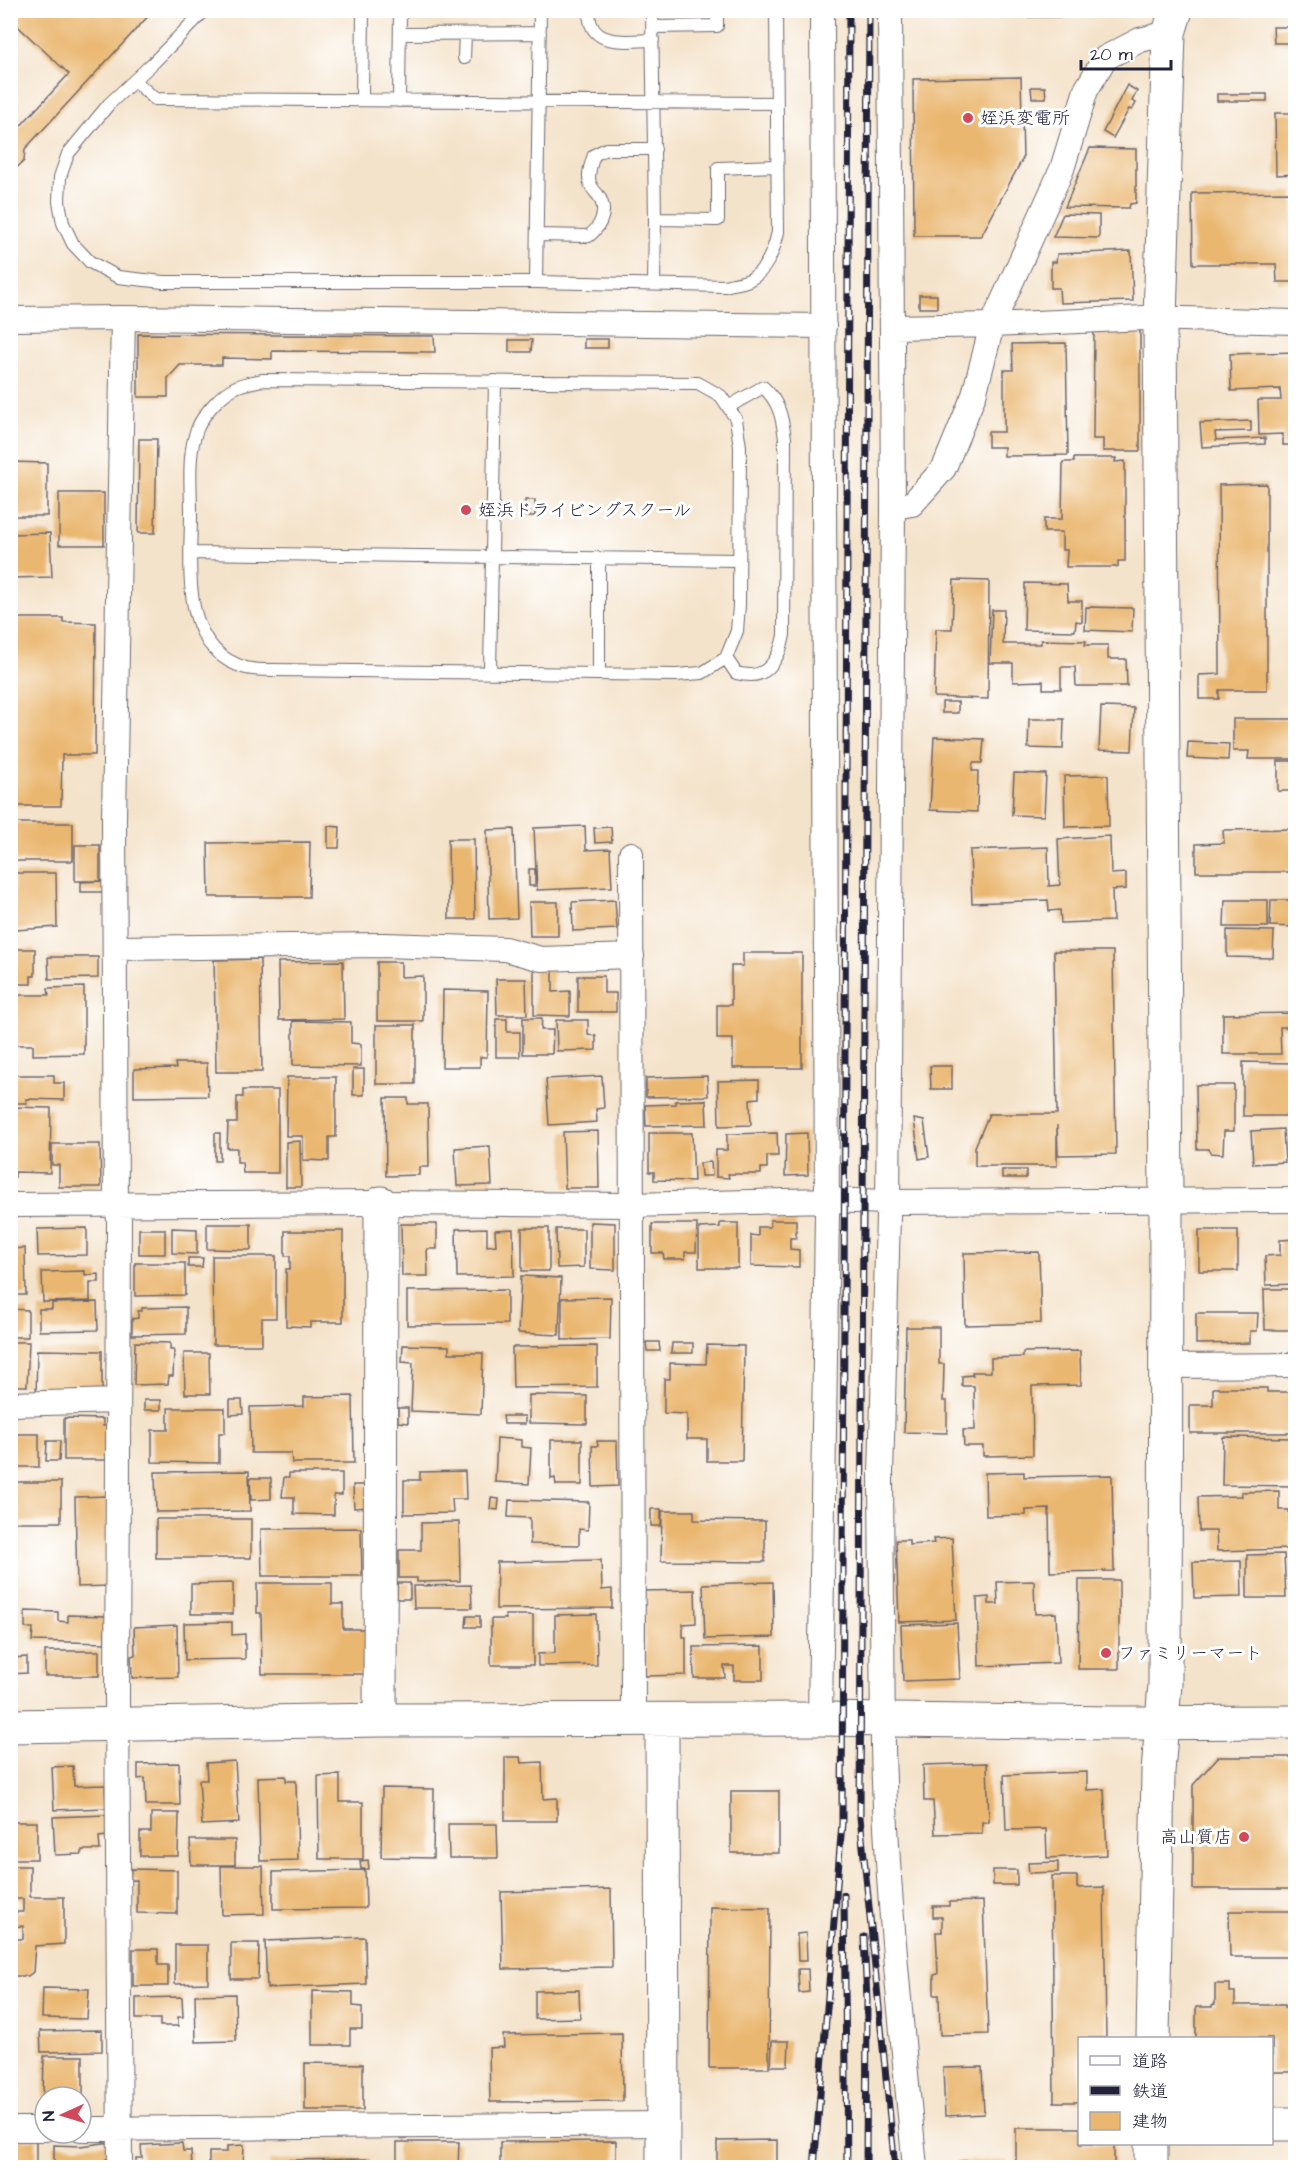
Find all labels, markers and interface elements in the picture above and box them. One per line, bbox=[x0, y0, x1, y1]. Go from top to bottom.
scale bar bbox=[1081, 33, 1171, 71]
text: 20 m bbox=[1090, 42, 1133, 67]
place label: 姪浜変電所 bbox=[980, 106, 1070, 131]
marker: 姪浜変電所 bbox=[961, 111, 975, 125]
place label: 姪浜ドライビングスクール bbox=[478, 498, 691, 523]
marker: 姪浜ドライビングスクール bbox=[459, 503, 473, 517]
place label: ファミリーマート bbox=[1118, 1641, 1262, 1666]
marker: ファミリーマート bbox=[1099, 1646, 1113, 1660]
place label: 高山質店 bbox=[1160, 1825, 1232, 1850]
marker: 高山質店 bbox=[1237, 1830, 1251, 1844]
legend bbox=[1078, 2037, 1273, 2145]
text: 道路 bbox=[1132, 2049, 1168, 2074]
text: 鉄道 bbox=[1132, 2079, 1168, 2104]
north arrow bbox=[33, 2085, 93, 2145]
text: 建物 bbox=[1132, 2109, 1168, 2134]
text: N bbox=[38, 2110, 60, 2122]

